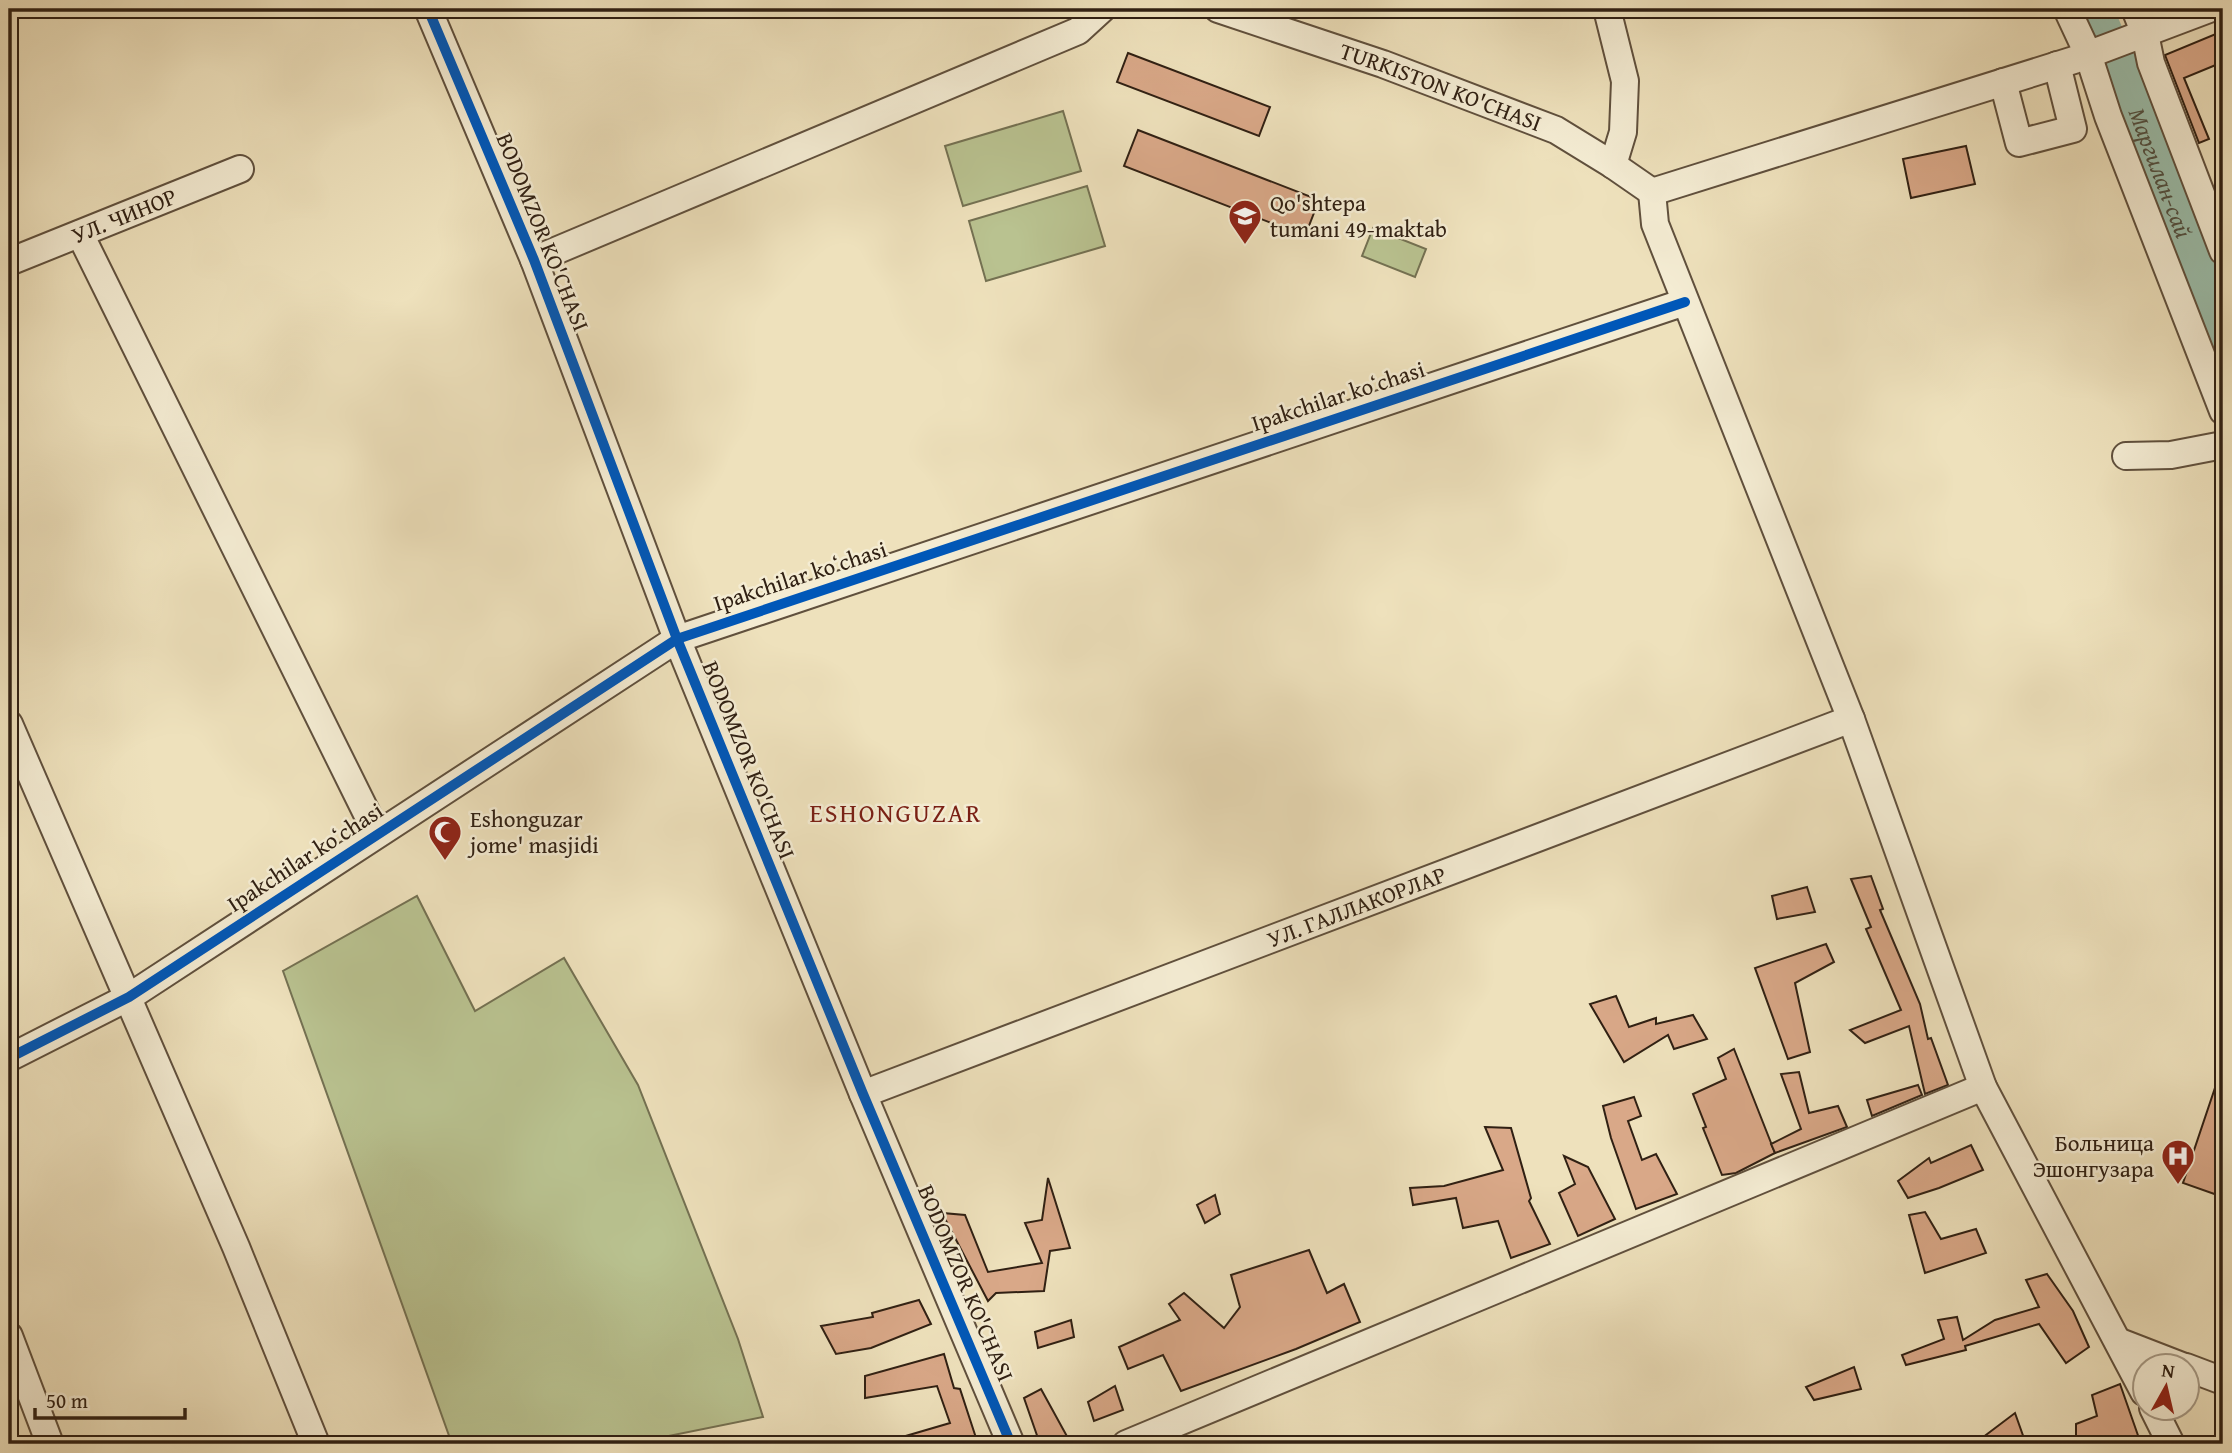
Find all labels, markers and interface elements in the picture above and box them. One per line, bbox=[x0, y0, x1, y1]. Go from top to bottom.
street label: TURKISTON KO'CHASI bbox=[1336, 34, 1547, 139]
water label: Маргилан-сай bbox=[2120, 103, 2202, 243]
street label: BODOMZOR KO'CHASI bbox=[489, 128, 598, 336]
street label: УЛ. ЧИНОР bbox=[66, 179, 181, 251]
place label: Qo'shtepa tumani 49-maktab bbox=[1270, 186, 1447, 245]
school or university icon: Qo'shtepa tumani 49-maktab bbox=[1226, 197, 1264, 246]
street label: Ipakchilar koʻchasi bbox=[1247, 352, 1429, 439]
street label: Ipakchilar koʻchasi bbox=[709, 532, 891, 619]
street label: BODOMZOR KO'CHASI bbox=[695, 656, 804, 864]
district label: ESHONGUZAR bbox=[810, 793, 982, 832]
street label: Ipakchilar koʻchasi bbox=[220, 794, 389, 920]
place label: Eshonguzar jome' masjidi bbox=[467, 802, 599, 861]
mosque icon: Eshonguzar jome' masjidi bbox=[426, 813, 464, 862]
street label: УЛ. ГАЛЛАКОРЛАР bbox=[1262, 857, 1451, 955]
place label: Больница Эшонгузара bbox=[2033, 1126, 2154, 1185]
hospital icon: Больница Эшонгузара bbox=[2159, 1137, 2197, 1186]
street label: BODOMZOR KO'CHASI bbox=[910, 1179, 1023, 1386]
north arrow bbox=[2130, 1352, 2200, 1422]
text: N bbox=[2160, 1355, 2177, 1385]
scale bar bbox=[35, 1376, 186, 1420]
text: 50 m bbox=[46, 1385, 88, 1416]

